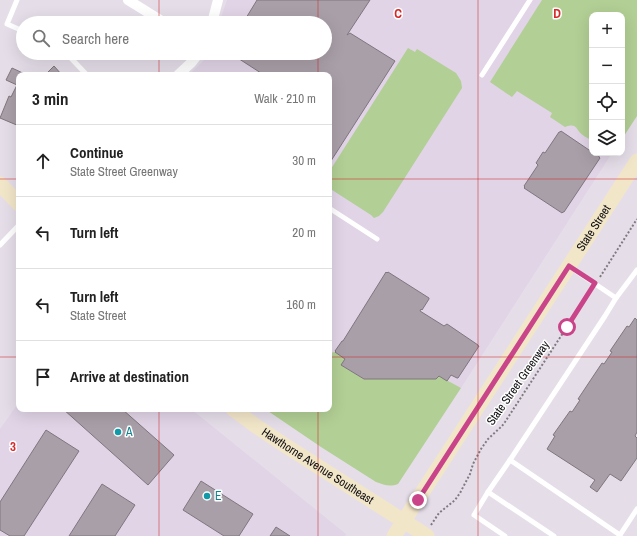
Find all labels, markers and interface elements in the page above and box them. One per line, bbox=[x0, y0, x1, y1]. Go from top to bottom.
text: C bbox=[394, 5, 402, 22]
text: D bbox=[553, 5, 561, 22]
map controls bbox=[589, 12, 625, 156]
button: + bbox=[589, 12, 625, 48]
search box bbox=[16, 16, 332, 60]
icon: search bbox=[30, 27, 52, 49]
text: Search here bbox=[62, 28, 129, 49]
button: − bbox=[589, 48, 625, 84]
button: locate bbox=[589, 84, 625, 120]
text: 3 min bbox=[32, 87, 68, 110]
text: Walk · 210 m bbox=[254, 90, 316, 107]
button: layers bbox=[589, 120, 625, 156]
text: Continue bbox=[70, 142, 123, 163]
icon: ahead bbox=[32, 150, 54, 172]
text: 30 m bbox=[292, 152, 316, 169]
text: State Street Greenway bbox=[70, 163, 178, 180]
street label: State Street bbox=[573, 202, 615, 254]
icon: left bbox=[32, 222, 54, 244]
text: Turn left bbox=[70, 222, 118, 243]
text: 20 m bbox=[292, 224, 316, 241]
text: Turn left bbox=[70, 286, 118, 307]
icon: left bbox=[32, 294, 54, 316]
text: 160 m bbox=[286, 296, 316, 313]
text: State Street bbox=[70, 307, 126, 324]
route start bbox=[558, 318, 576, 336]
street label: State Street Greenway bbox=[483, 338, 553, 428]
icon: arrive bbox=[32, 366, 54, 388]
text: Arrive at destination bbox=[70, 366, 189, 387]
place label: A bbox=[125, 424, 133, 440]
street label: Hawthorne Avenue Southeast bbox=[258, 424, 377, 508]
marker: A bbox=[113, 427, 123, 437]
text: 3 bbox=[10, 438, 16, 455]
place label: E bbox=[215, 488, 222, 504]
marker: E bbox=[202, 491, 212, 501]
route end bbox=[409, 491, 427, 509]

